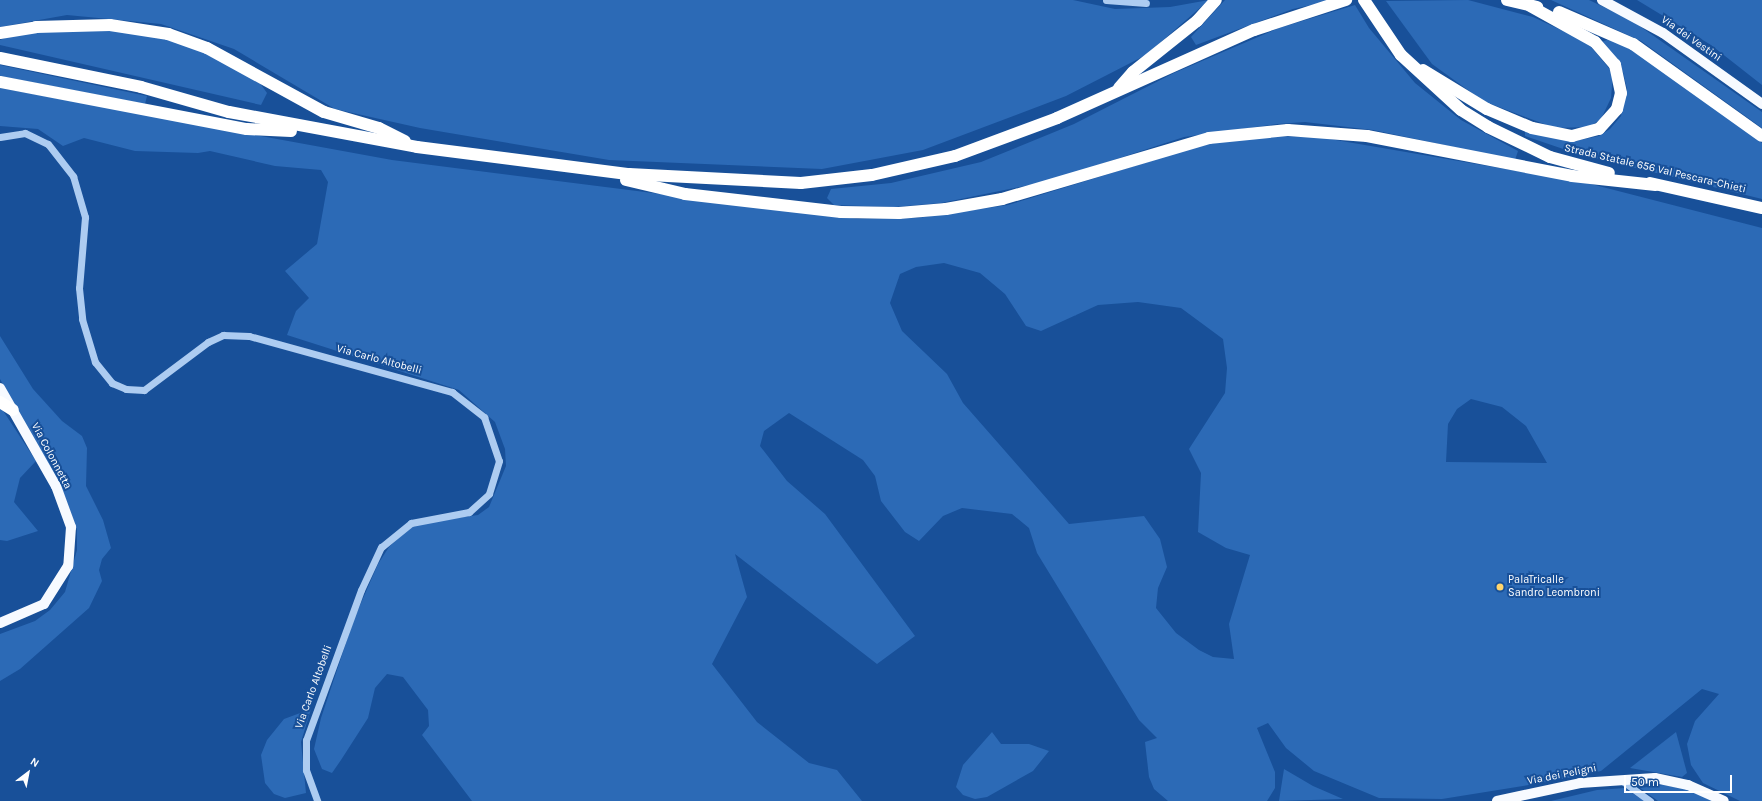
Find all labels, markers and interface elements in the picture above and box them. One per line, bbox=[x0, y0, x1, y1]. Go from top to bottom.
street label: Via dei Vestini bbox=[1658, 13, 1724, 65]
street label: Strada Statale 656 Val Pescara-Chieti bbox=[1563, 142, 1747, 196]
street label: Via Carlo Altobelli bbox=[335, 342, 423, 378]
street label: Via Colonnetta bbox=[28, 421, 74, 491]
place label: PalaTricalle Sandro Leombroni bbox=[1508, 574, 1600, 600]
marker: PalaTricalle Sandro Leombroni bbox=[1495, 582, 1505, 592]
street label: Via Carlo Altobelli bbox=[293, 644, 335, 730]
north arrow bbox=[8, 753, 48, 793]
text: N bbox=[28, 755, 41, 770]
street label: Via dei Peligni bbox=[1526, 762, 1598, 788]
scale bar bbox=[1626, 767, 1734, 793]
text: 50 m bbox=[1631, 775, 1659, 789]

